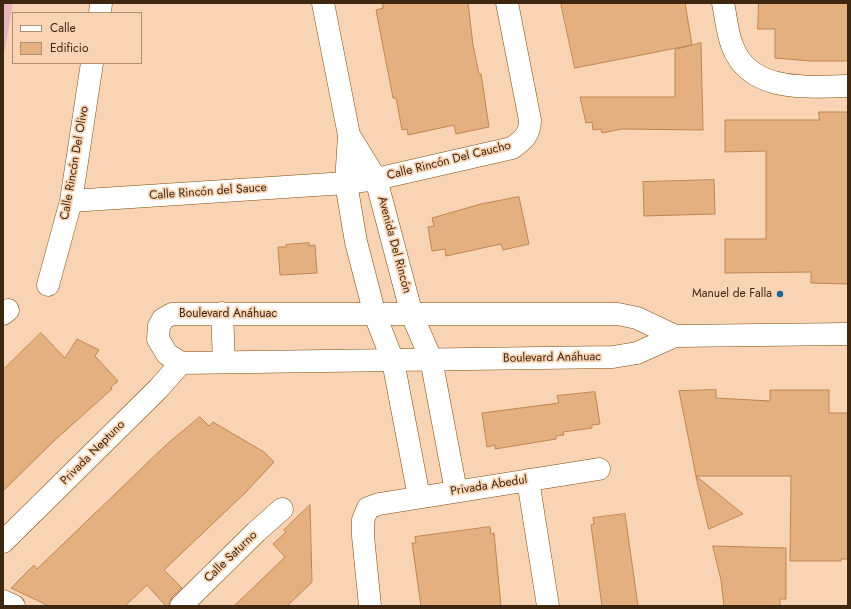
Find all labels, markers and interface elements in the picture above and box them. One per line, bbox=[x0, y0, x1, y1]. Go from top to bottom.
legend bbox=[12, 12, 142, 64]
text: Calle bbox=[50, 19, 76, 37]
text: Edificio bbox=[50, 39, 89, 57]
street label: Calle Rincón Del Olivo bbox=[58, 105, 92, 221]
street label: Calle Rincón Del Caucho bbox=[386, 139, 512, 183]
street label: Calle Rincón del Sauce bbox=[149, 181, 267, 203]
street label: Avenida Del Rincón bbox=[374, 195, 414, 295]
place label: Manuel de Falla bbox=[692, 287, 772, 301]
marker: Manuel de Falla bbox=[775, 289, 785, 299]
street label: Boulevard Anáhuac bbox=[179, 307, 277, 321]
street label: Boulevard Anáhuac bbox=[503, 350, 601, 366]
street label: Privada Neptuno bbox=[58, 418, 128, 488]
street label: Privada Abedul bbox=[450, 473, 528, 499]
street label: Calle Saturno bbox=[202, 528, 260, 586]

